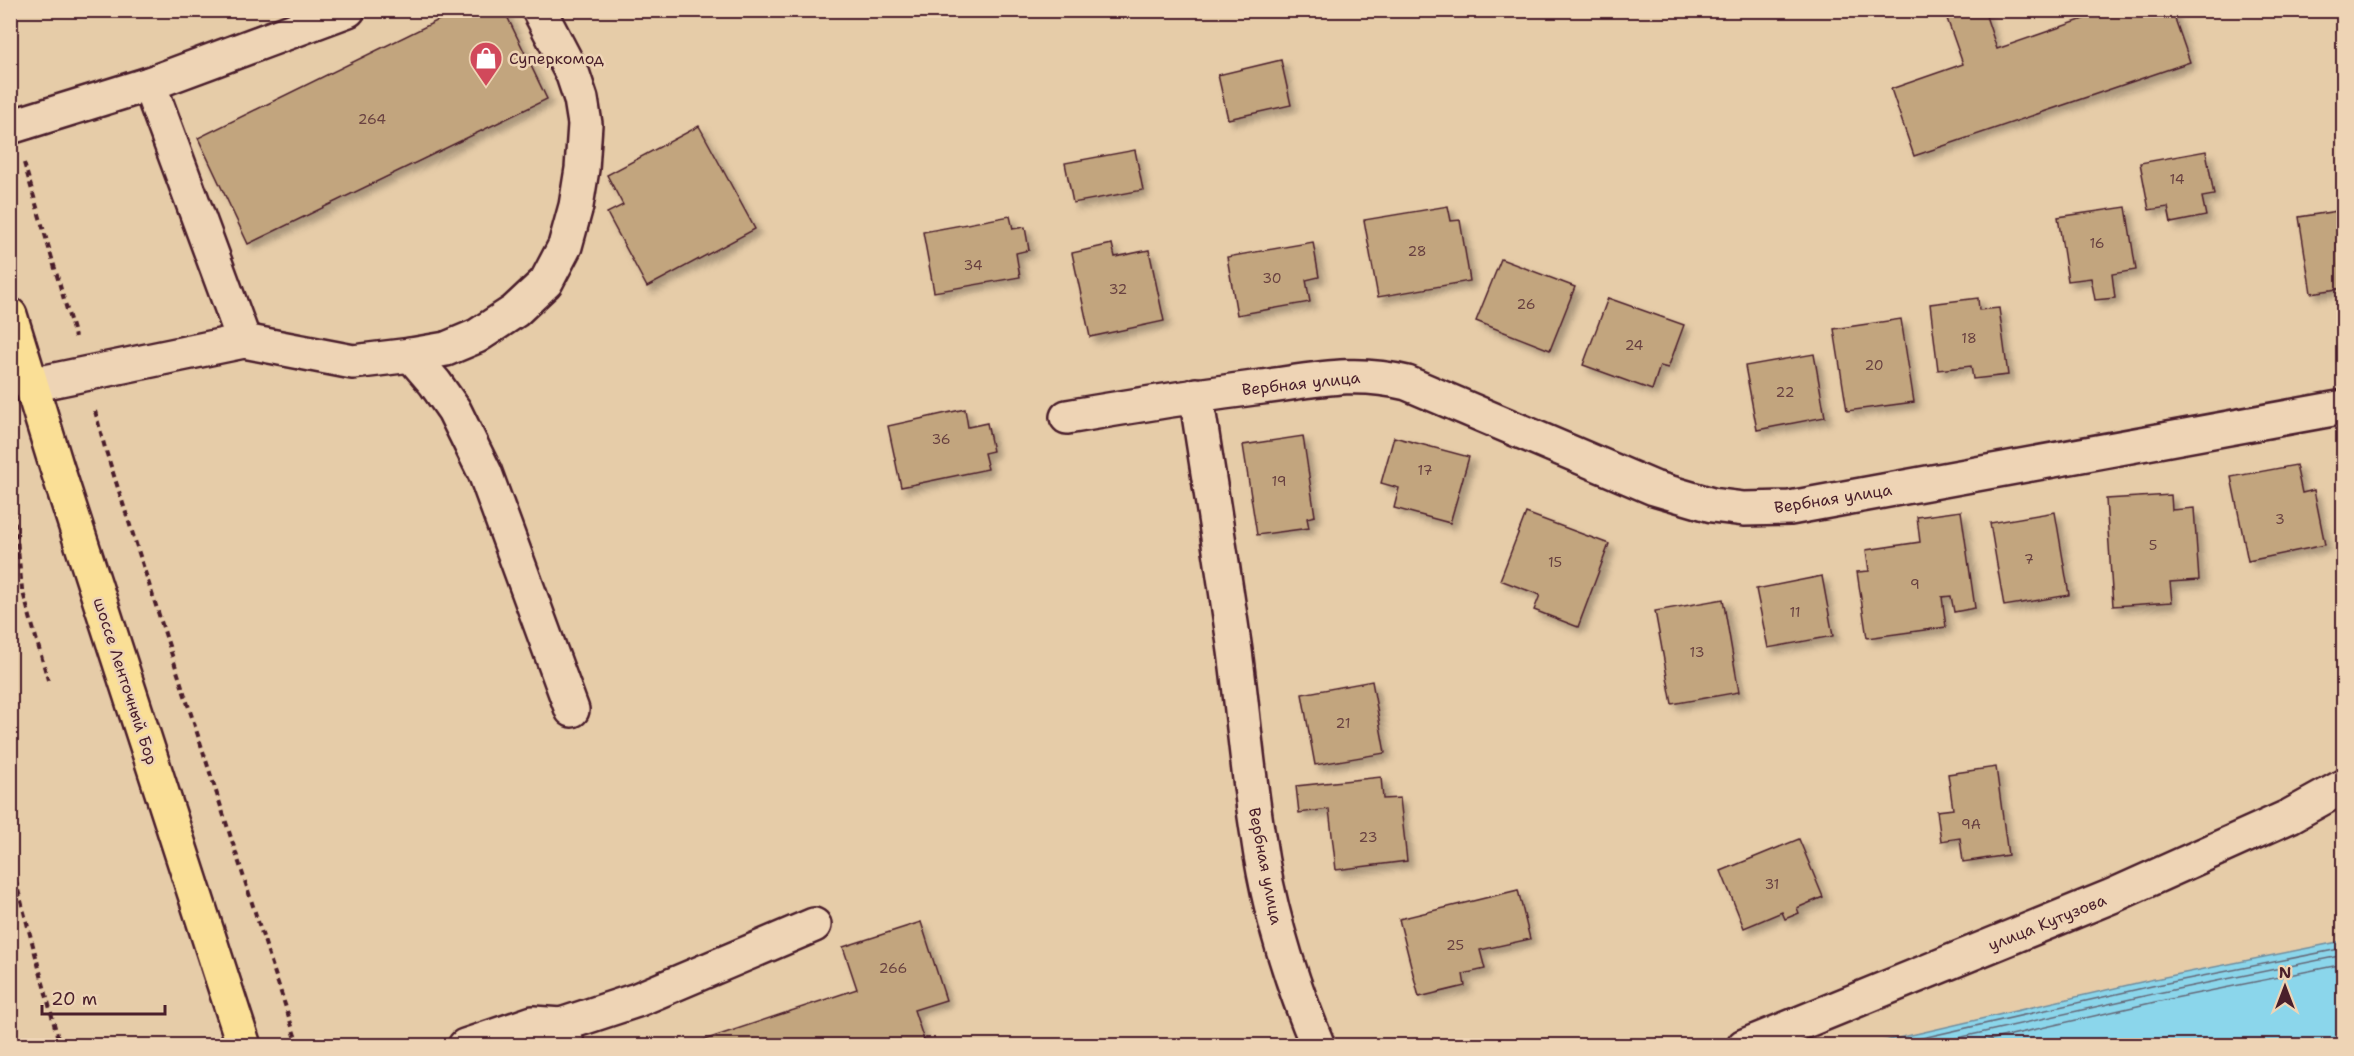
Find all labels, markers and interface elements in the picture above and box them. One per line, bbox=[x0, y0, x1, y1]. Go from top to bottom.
shop icon: Суперкомод bbox=[468, 40, 504, 87]
place label: Суперкомод bbox=[509, 48, 604, 69]
house number: 264 bbox=[358, 110, 386, 128]
house number: 14 bbox=[2169, 170, 2185, 188]
house number: 16 bbox=[2089, 234, 2105, 252]
house number: 28 bbox=[1407, 242, 1427, 260]
house number: 34 bbox=[963, 256, 983, 274]
house number: 30 bbox=[1262, 269, 1282, 287]
house number: 32 bbox=[1109, 280, 1127, 298]
house number: 26 bbox=[1517, 295, 1536, 313]
house number: 18 bbox=[1961, 329, 1977, 347]
house number: 24 bbox=[1625, 336, 1644, 354]
house number: 20 bbox=[1864, 356, 1884, 374]
street label: Вербная улица bbox=[1241, 367, 1361, 400]
house number: 22 bbox=[1776, 383, 1794, 401]
house number: 36 bbox=[931, 430, 951, 448]
house number: 17 bbox=[1418, 461, 1432, 479]
house number: 19 bbox=[1271, 472, 1287, 490]
street label: Вербная улица bbox=[1773, 479, 1893, 518]
house number: 3 bbox=[2275, 510, 2285, 528]
house number: 5 bbox=[2149, 536, 2157, 554]
house number: 7 bbox=[2024, 550, 2034, 568]
house number: 15 bbox=[1548, 553, 1562, 571]
house number: 9 bbox=[1910, 575, 1920, 593]
street label: шоссе Ленточный Бор bbox=[89, 595, 162, 767]
house number: 11 bbox=[1789, 603, 1801, 621]
house number: 13 bbox=[1690, 643, 1704, 661]
house number: 21 bbox=[1336, 714, 1350, 732]
street label: Вербная улица bbox=[1244, 806, 1287, 926]
house number: 9А bbox=[1961, 815, 1981, 833]
house number: 23 bbox=[1359, 828, 1377, 846]
house number: 31 bbox=[1765, 875, 1779, 893]
street label: улица Кутузова bbox=[1985, 889, 2109, 956]
house number: 25 bbox=[1446, 936, 1464, 954]
north arrow bbox=[2255, 957, 2315, 1017]
house number: 266 bbox=[879, 959, 907, 977]
text: N bbox=[2279, 962, 2291, 983]
scale bar bbox=[42, 978, 165, 1016]
text: 20 m bbox=[51, 987, 97, 1011]

